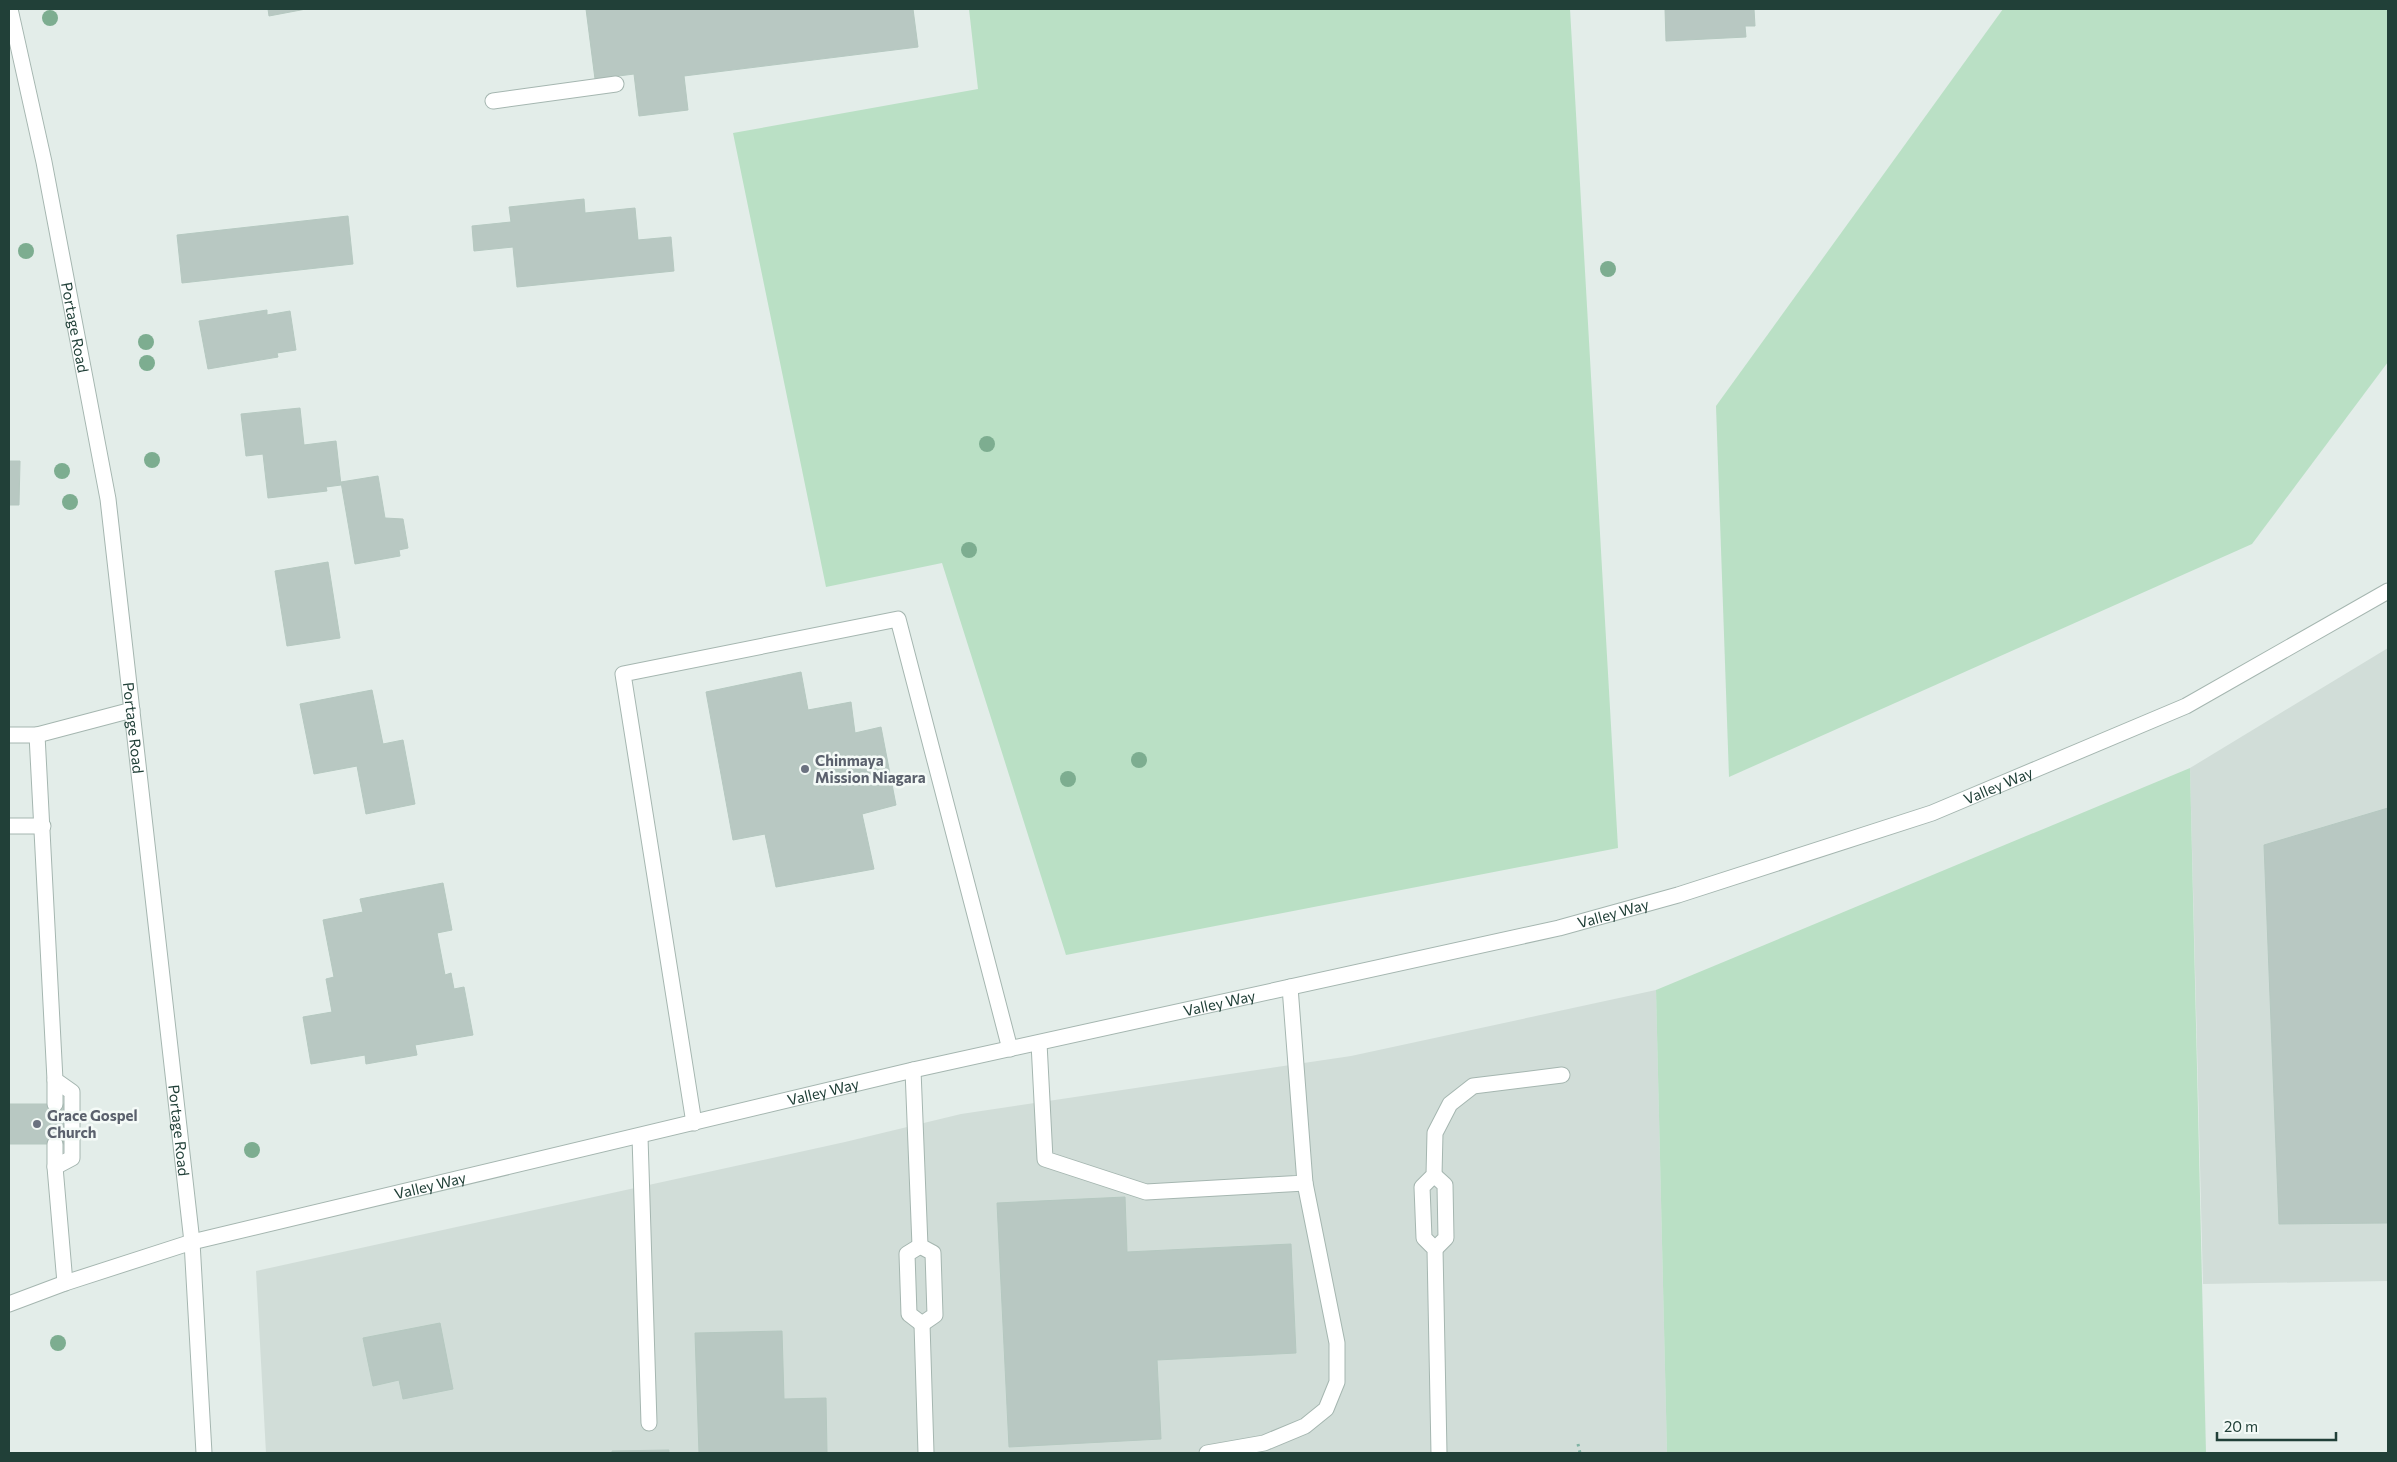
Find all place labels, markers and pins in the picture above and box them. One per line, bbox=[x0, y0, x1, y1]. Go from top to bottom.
place label: Chinmaya Mission Niagara bbox=[815, 751, 926, 786]
marker: Chinmaya Mission Niagara bbox=[799, 763, 811, 775]
place label: Grace Gospel Church bbox=[47, 1106, 138, 1141]
marker: Grace Gospel Church bbox=[31, 1118, 43, 1130]

